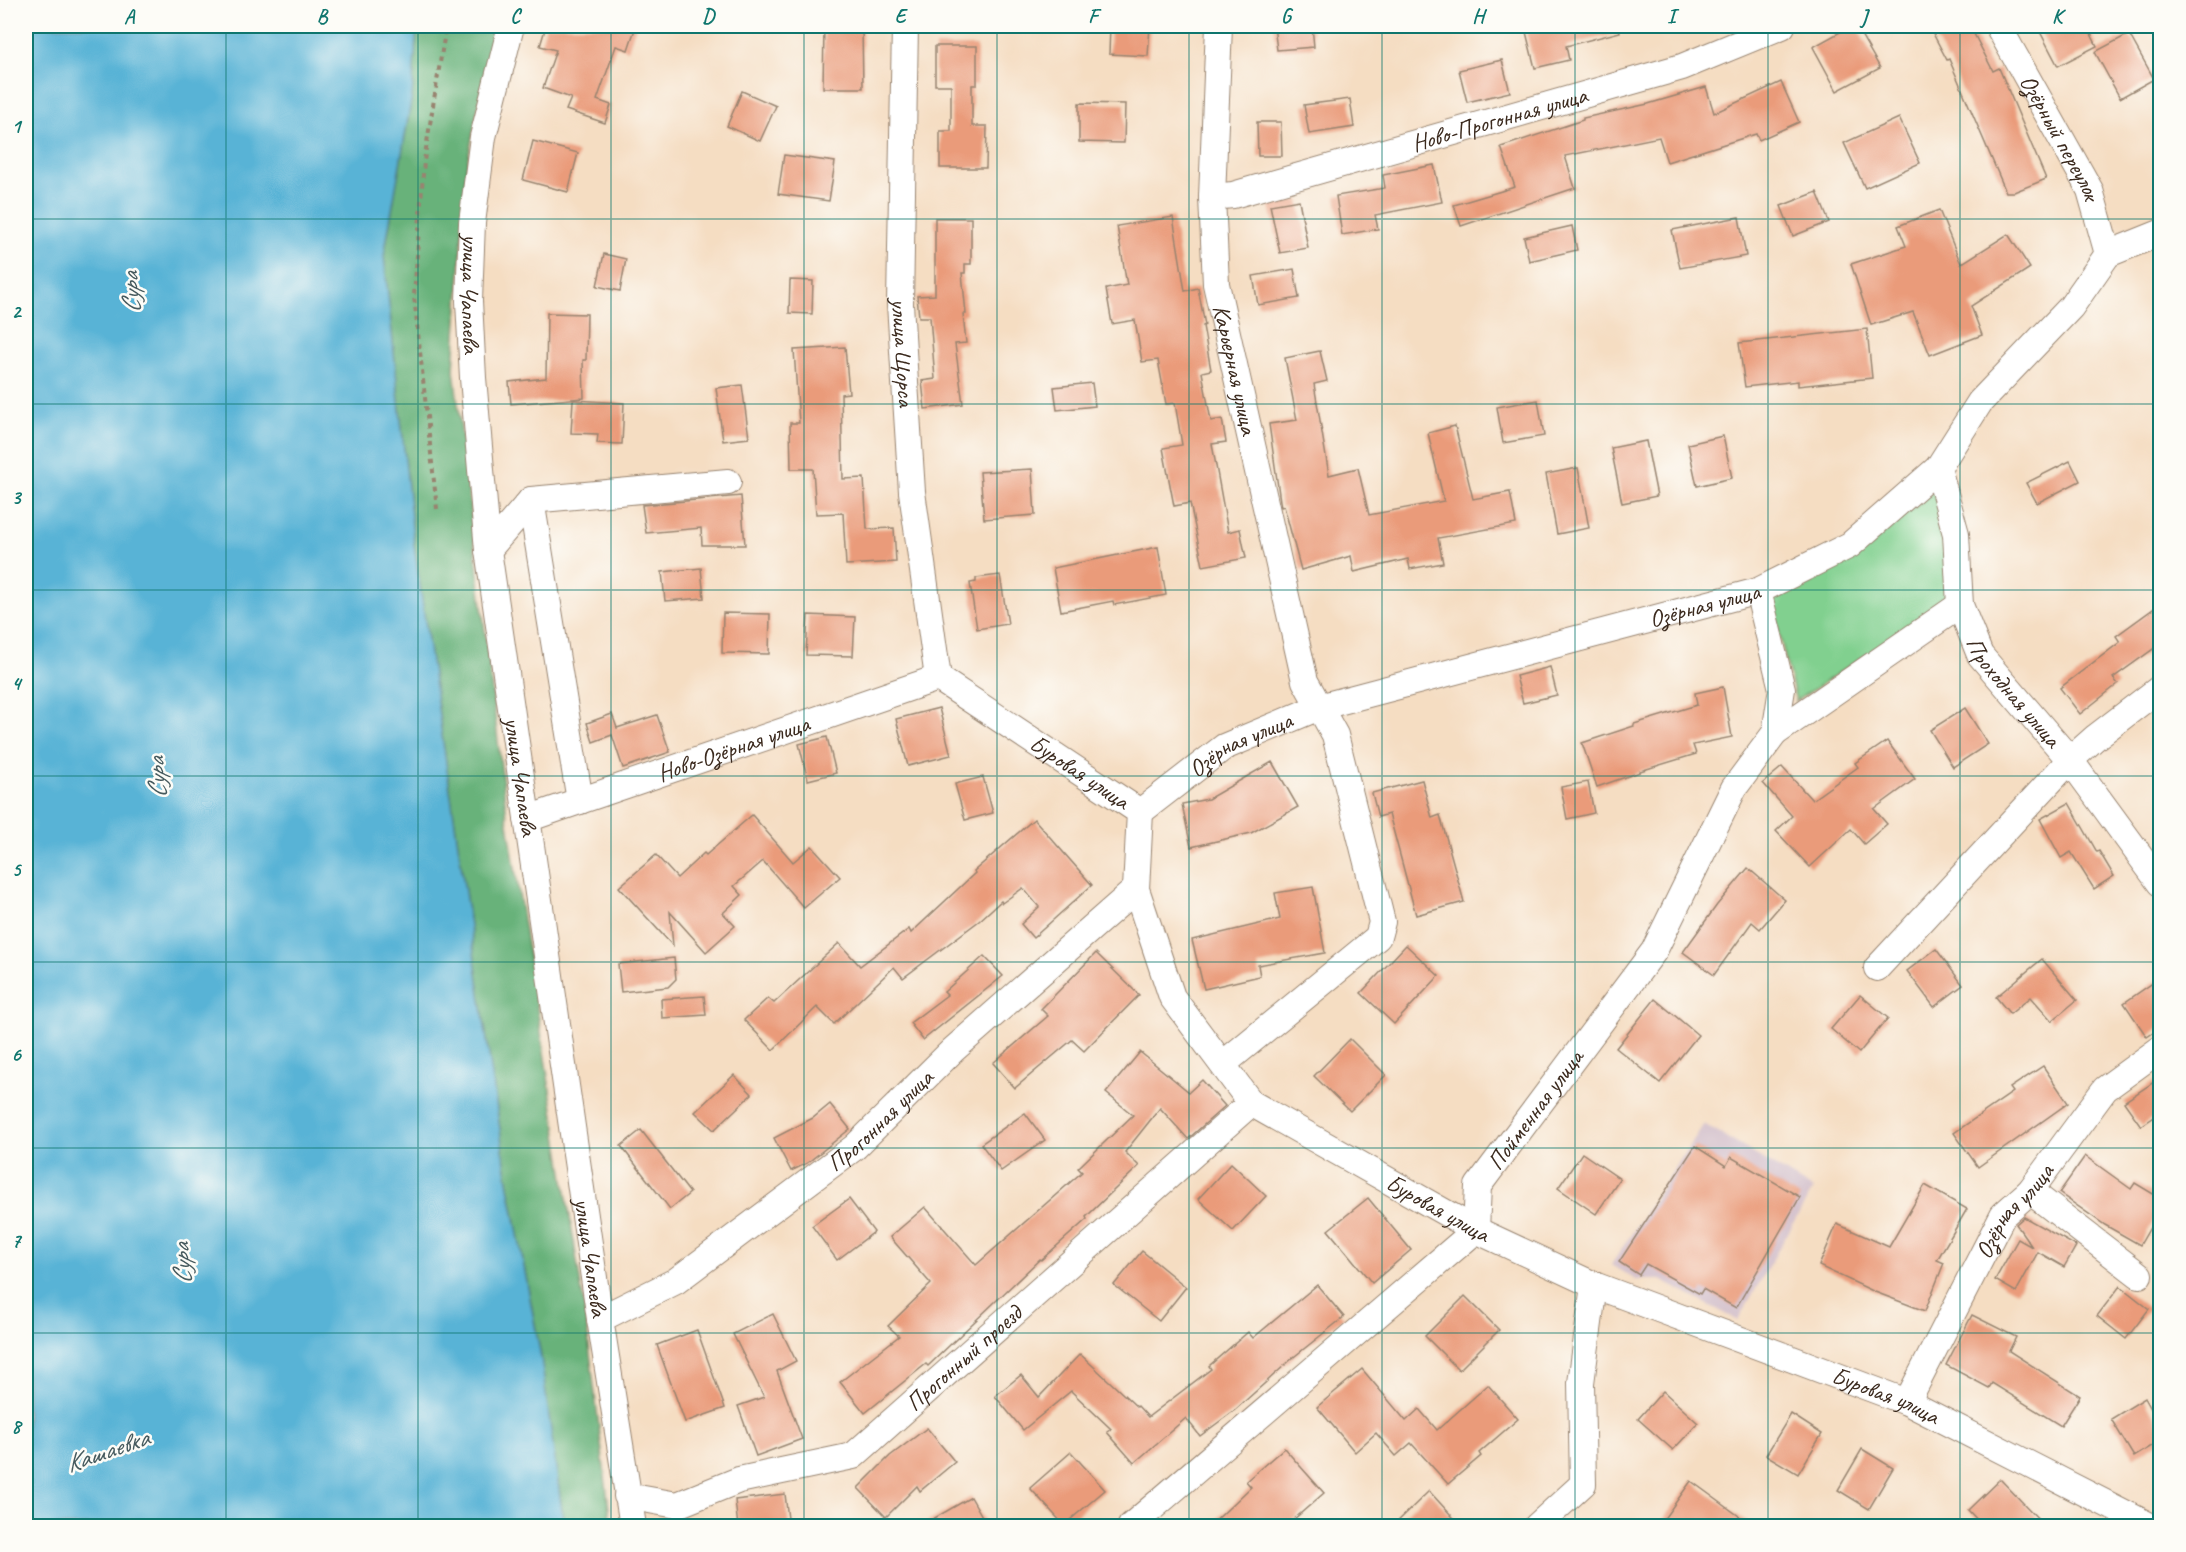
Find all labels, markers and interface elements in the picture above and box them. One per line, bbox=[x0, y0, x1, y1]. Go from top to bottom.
text: A bbox=[124, 4, 136, 29]
text: B bbox=[317, 4, 329, 29]
text: C bbox=[510, 4, 522, 29]
text: D bbox=[702, 4, 716, 29]
text: E bbox=[895, 4, 909, 29]
text: F bbox=[1088, 4, 1102, 29]
text: G bbox=[1281, 4, 1294, 29]
text: H bbox=[1472, 4, 1487, 29]
text: I bbox=[1667, 4, 1680, 29]
text: J bbox=[1859, 4, 1871, 29]
text: K bbox=[2052, 4, 2066, 29]
street label: Озёрный переулок bbox=[2013, 69, 2108, 206]
street label: Ново-Прогонная улица bbox=[1408, 79, 1592, 158]
text: 1 bbox=[12, 114, 23, 139]
street label: улица Чапаева bbox=[454, 232, 487, 356]
water label: Сура bbox=[113, 269, 148, 314]
street label: улица Щорса bbox=[885, 297, 922, 409]
text: 2 bbox=[12, 299, 23, 324]
street label: Карьерная улица bbox=[1206, 302, 1265, 439]
text: 3 bbox=[12, 485, 23, 510]
street label: Озёрная улица bbox=[1646, 576, 1764, 634]
street label: Проходная улица bbox=[1959, 633, 2069, 755]
text: 4 bbox=[12, 671, 24, 696]
street label: Озёрная улица bbox=[1183, 705, 1298, 784]
street label: Ново-Озёрная улица bbox=[653, 708, 814, 788]
street label: улица Чапаева bbox=[497, 714, 545, 839]
street label: Буровая улица bbox=[1024, 728, 1136, 817]
water label: Сура bbox=[139, 754, 174, 799]
text: 5 bbox=[12, 857, 23, 882]
text: 6 bbox=[11, 1042, 22, 1067]
street label: Пойменная улица bbox=[1480, 1042, 1591, 1176]
street label: Прогонная улица bbox=[821, 1062, 941, 1178]
street label: Озёрная улица bbox=[1968, 1157, 2061, 1263]
street label: Буровая улица bbox=[1381, 1167, 1495, 1250]
street label: улица Чапаева bbox=[567, 1194, 615, 1320]
text: 7 bbox=[12, 1228, 23, 1253]
water label: Сура bbox=[164, 1240, 199, 1285]
street label: Прогонный проезд bbox=[899, 1297, 1030, 1417]
street label: Буровая улица bbox=[1828, 1360, 1946, 1432]
text: 8 bbox=[12, 1414, 24, 1439]
water label: Кашаевка bbox=[61, 1420, 156, 1480]

